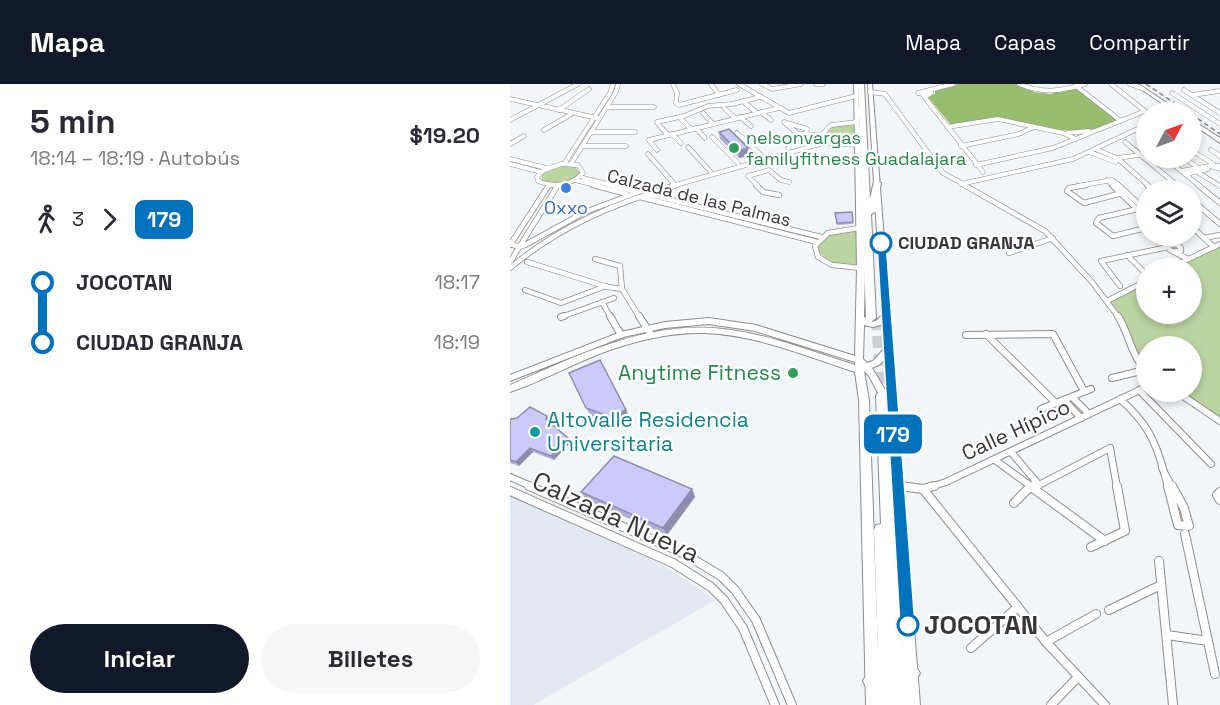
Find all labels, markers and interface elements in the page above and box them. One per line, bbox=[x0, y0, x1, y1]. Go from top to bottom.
text: Mapa bbox=[30, 24, 105, 60]
text: Mapa bbox=[905, 29, 961, 56]
text: Capas bbox=[994, 29, 1056, 56]
text: Compartir bbox=[1089, 29, 1190, 56]
text: 5 min bbox=[30, 101, 115, 143]
north arrow bbox=[1136, 102, 1202, 168]
map controls bbox=[1136, 102, 1202, 402]
text: $19.20 bbox=[409, 121, 480, 149]
place label: nelsonvargas familyfitness Guadalajara bbox=[746, 126, 966, 170]
marker: nelsonvargas familyfitness Guadalajara bbox=[727, 141, 741, 155]
text: 18:14 – 18:19 · Autobús bbox=[30, 145, 240, 171]
street label: Calzada de las Palmas bbox=[605, 164, 793, 231]
button: layers bbox=[1136, 180, 1202, 246]
marker: Oxxo bbox=[559, 181, 573, 195]
place label: Oxxo bbox=[544, 196, 588, 219]
icon: walk bbox=[30, 203, 63, 236]
icon: forward bbox=[93, 203, 126, 236]
text: 3 bbox=[72, 206, 84, 232]
text: 179 bbox=[147, 206, 181, 233]
place label: CIUDAD GRANJA bbox=[898, 231, 1035, 254]
marker: CIUDAD GRANJA bbox=[870, 232, 892, 254]
button: + bbox=[1136, 258, 1202, 324]
text: JOCOTAN bbox=[76, 268, 173, 296]
text: 18:17 bbox=[434, 269, 480, 295]
text: CIUDAD GRANJA bbox=[76, 328, 243, 356]
text: 18:19 bbox=[434, 329, 480, 355]
button: − bbox=[1136, 336, 1202, 402]
place label: Anytime Fitness bbox=[618, 359, 781, 386]
marker: Anytime Fitness bbox=[786, 366, 800, 380]
street label: Calle Hípico bbox=[957, 393, 1074, 466]
place label: Altovalle Residencia Universitaria bbox=[547, 406, 749, 457]
line badge: 179 bbox=[858, 414, 928, 454]
text: 179 bbox=[876, 421, 910, 448]
marker: Altovalle Residencia Universitaria bbox=[528, 425, 542, 439]
street label: Calzada Nueva bbox=[527, 463, 705, 571]
place label: JOCOTAN bbox=[924, 608, 1038, 642]
marker: JOCOTAN bbox=[897, 614, 919, 636]
button: Iniciar bbox=[30, 624, 249, 693]
button: Billetes bbox=[261, 624, 480, 693]

